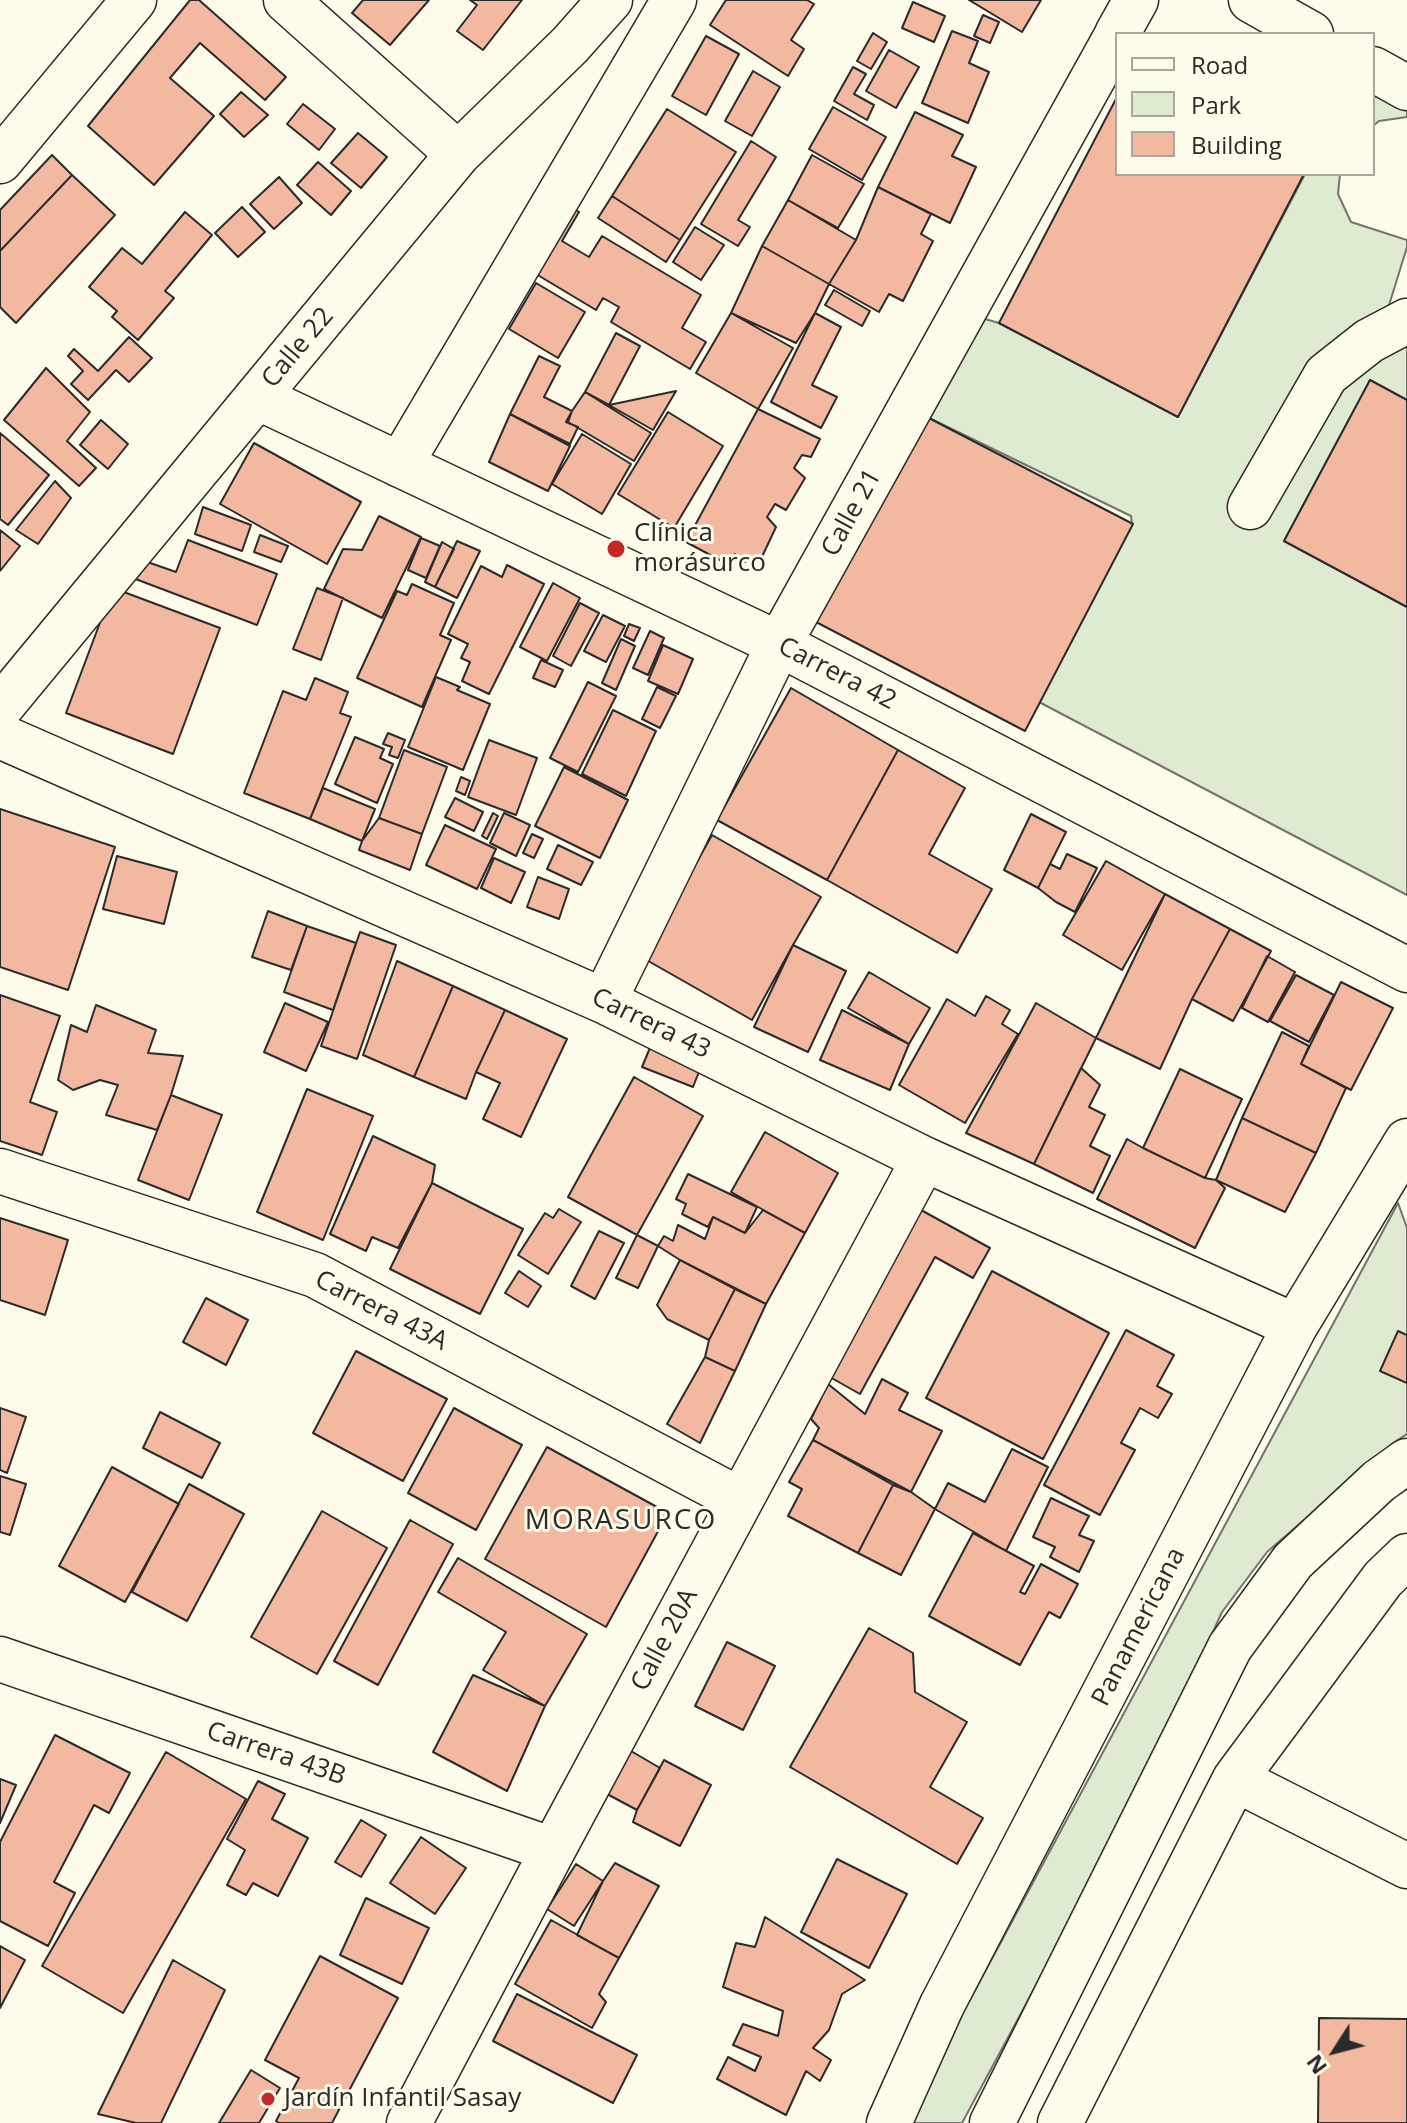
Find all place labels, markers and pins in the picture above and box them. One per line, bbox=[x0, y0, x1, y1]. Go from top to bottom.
place label: Clínica morásurco bbox=[634, 518, 766, 580]
marker: Clínica morásurco bbox=[605, 538, 627, 560]
place label: Jardín Infantil Sasay bbox=[284, 2083, 521, 2115]
marker: Jardín Infantil Sasay bbox=[259, 2090, 277, 2108]

